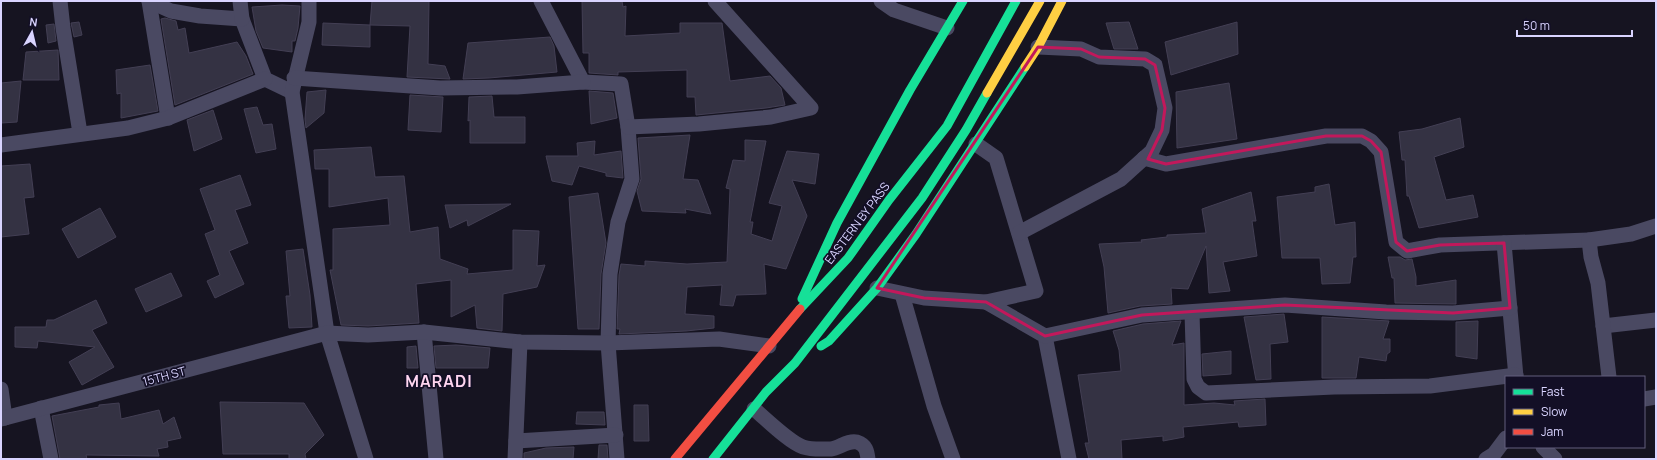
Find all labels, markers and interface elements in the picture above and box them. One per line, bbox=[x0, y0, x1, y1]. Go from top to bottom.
north arrow bbox=[12, 12, 52, 52]
scale bar bbox=[1517, 12, 1632, 38]
text: N bbox=[29, 14, 39, 30]
text: 50 m bbox=[1523, 17, 1550, 34]
street label: EASTERN BY PASS bbox=[821, 179, 893, 267]
street label: 15TH ST bbox=[141, 362, 188, 390]
district label: MARADI bbox=[405, 370, 473, 392]
legend bbox=[1505, 376, 1645, 448]
text: Fast bbox=[1541, 383, 1565, 400]
text: Slow bbox=[1541, 403, 1567, 420]
text: Jam bbox=[1541, 423, 1563, 440]

